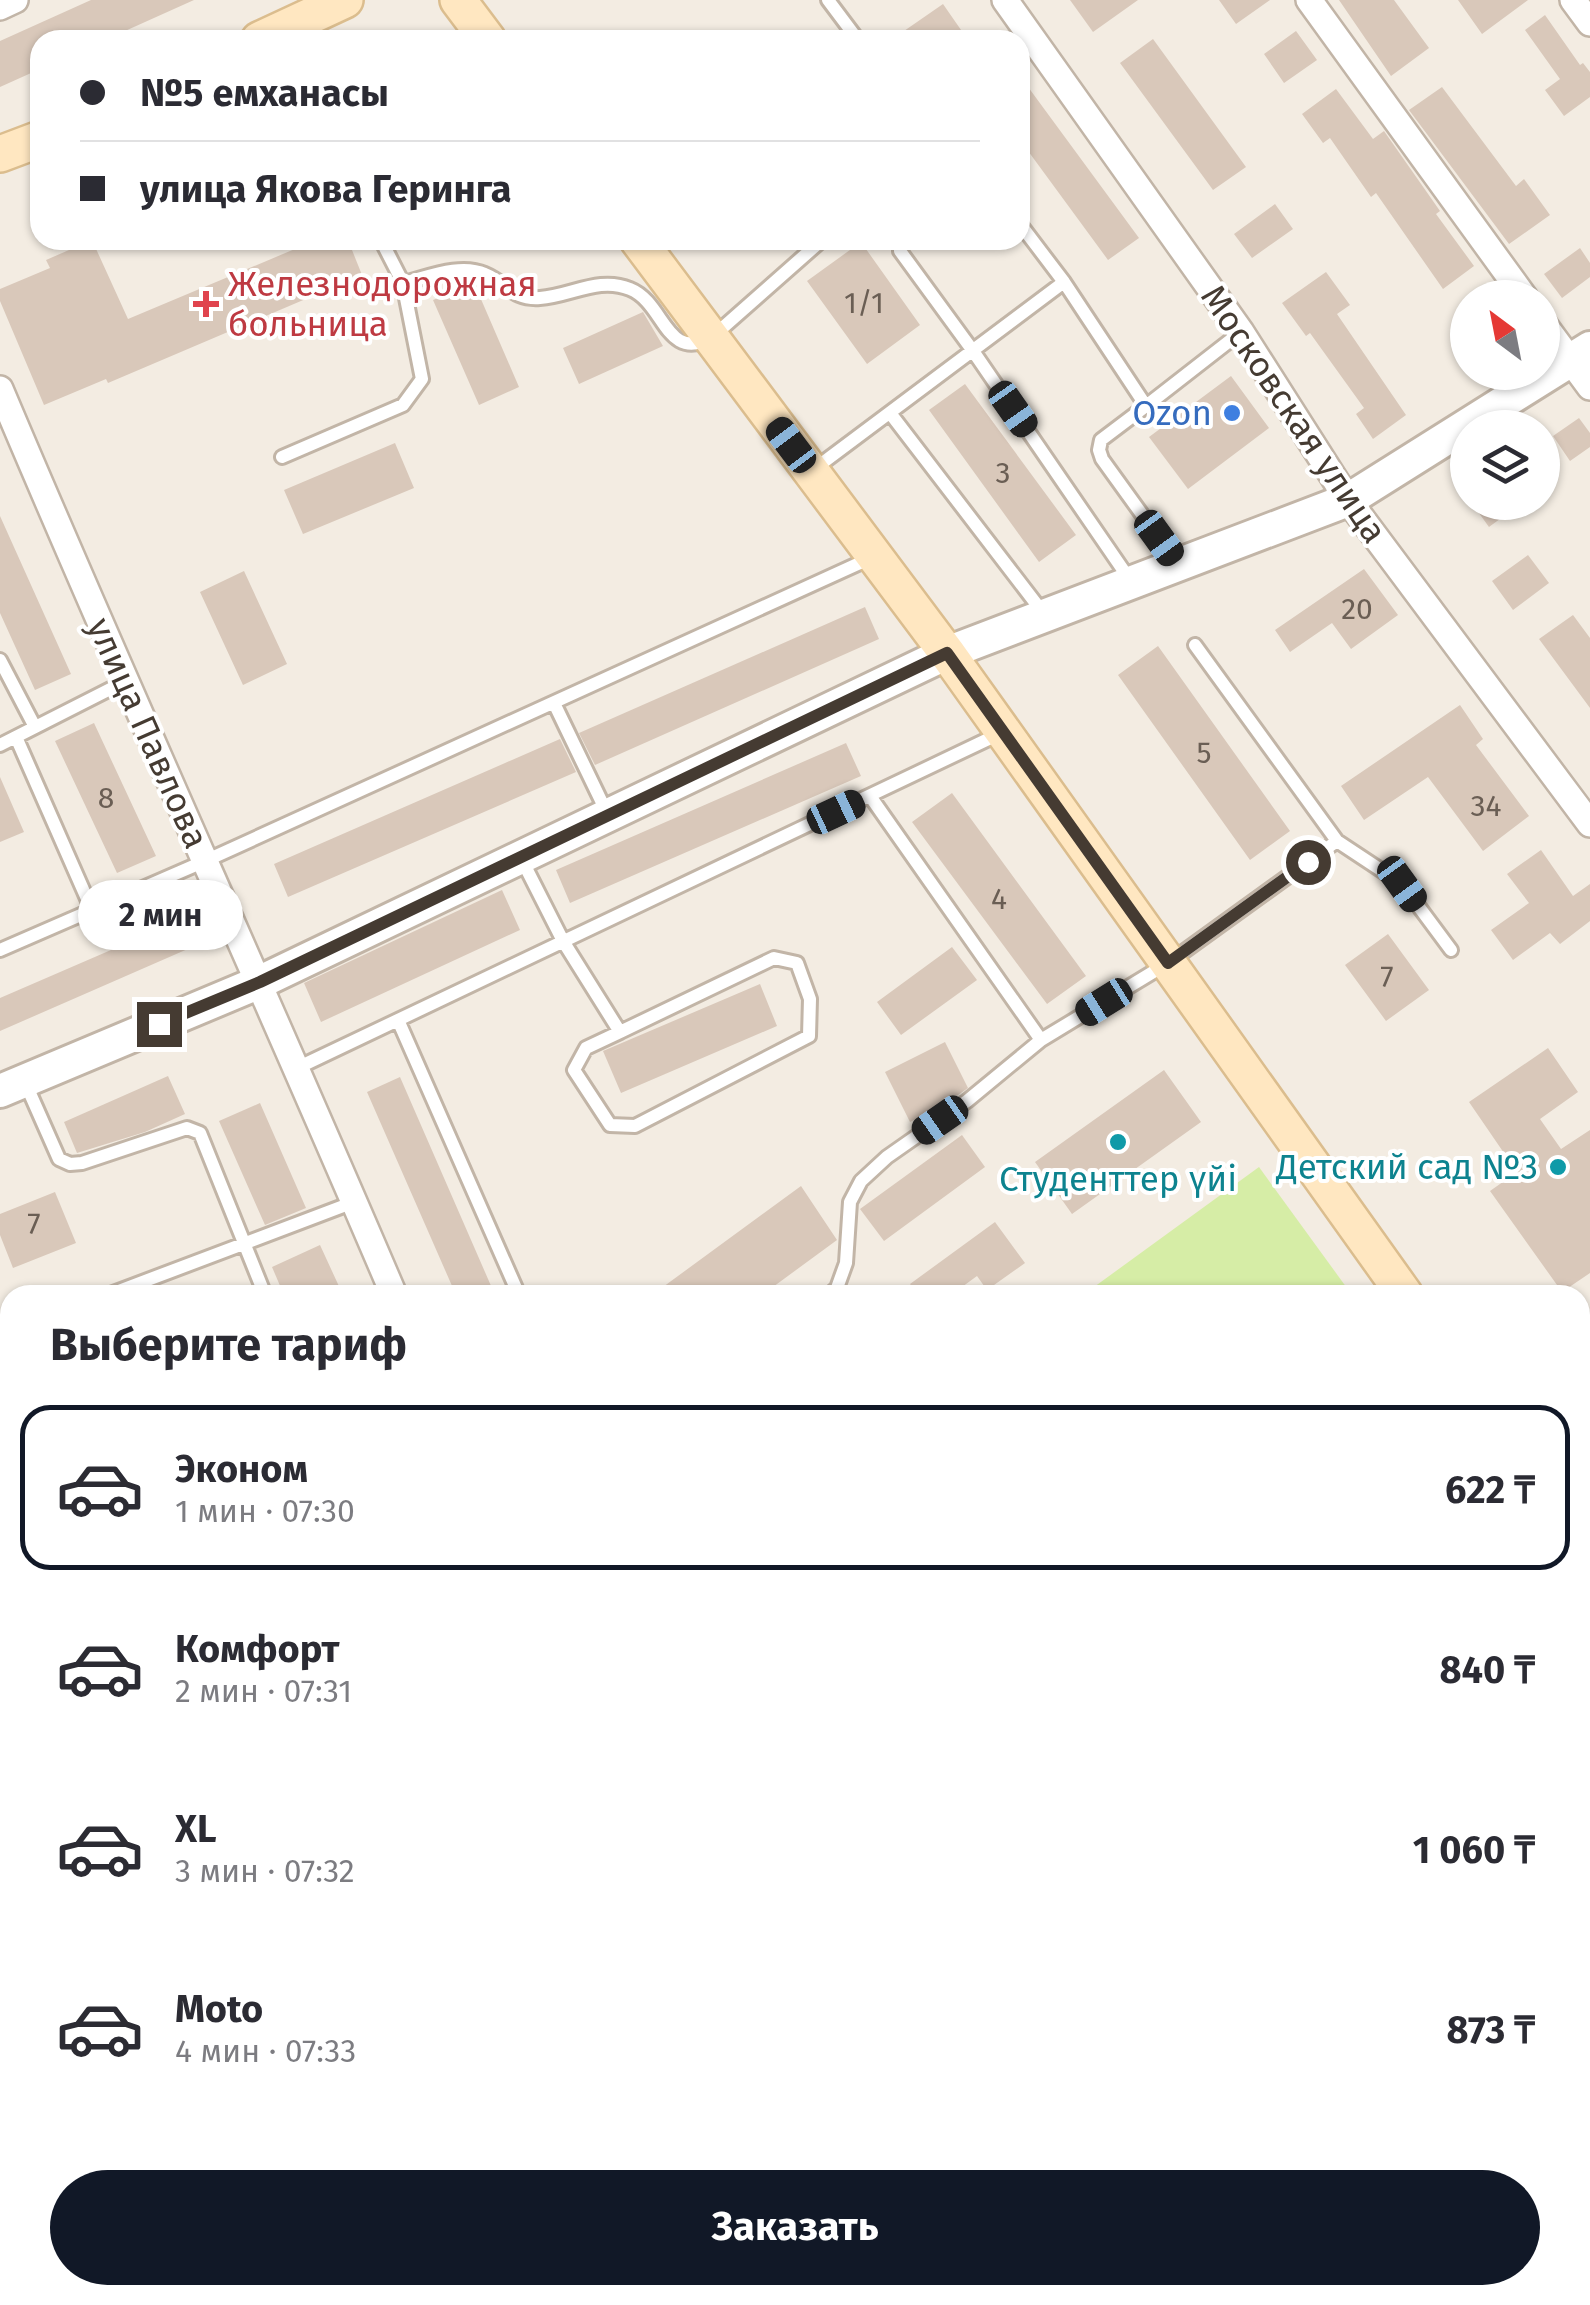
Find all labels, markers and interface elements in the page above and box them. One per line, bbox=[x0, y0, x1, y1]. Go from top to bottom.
text: №5 емханасы bbox=[140, 70, 389, 116]
text: улица Якова Геринга bbox=[140, 166, 512, 212]
place label: Железнодорожная больница bbox=[228, 263, 537, 345]
street label: Московская улица bbox=[1192, 277, 1396, 551]
north arrow bbox=[1450, 280, 1560, 390]
map controls bbox=[1450, 280, 1560, 520]
house number: 1/1 bbox=[844, 285, 884, 321]
marker: Железнодорожная больница bbox=[193, 291, 219, 317]
car bbox=[984, 376, 1042, 442]
place label: Ozon bbox=[1132, 392, 1212, 434]
marker: Ozon bbox=[1221, 402, 1243, 424]
button: layers bbox=[1450, 410, 1560, 520]
car bbox=[761, 412, 821, 478]
house number: 3 bbox=[996, 455, 1010, 491]
car bbox=[1129, 505, 1189, 571]
house number: 20 bbox=[1341, 591, 1373, 627]
street label: улица Павлова bbox=[78, 611, 218, 855]
house number: 5 bbox=[1196, 735, 1212, 771]
house number: 8 bbox=[98, 780, 114, 816]
car bbox=[802, 786, 870, 838]
house number: 34 bbox=[1471, 788, 1501, 824]
route start bbox=[1286, 840, 1331, 885]
car bbox=[1372, 851, 1432, 917]
callout: 2 мин bbox=[76, 879, 242, 949]
house number: 4 bbox=[991, 881, 1007, 917]
text: 2 мин bbox=[119, 896, 202, 934]
house number: 7 bbox=[1380, 959, 1394, 995]
car bbox=[1071, 973, 1137, 1031]
route end bbox=[137, 1002, 182, 1047]
car bbox=[907, 1091, 973, 1149]
marker: Студенттер үйі bbox=[1107, 1131, 1129, 1153]
place label: Детский сад №3 bbox=[1275, 1146, 1538, 1188]
marker: Детский сад №3 bbox=[1547, 1156, 1569, 1178]
place label: Студенттер үйі bbox=[999, 1158, 1237, 1200]
house number: 7 bbox=[27, 1206, 41, 1242]
text: Выберите тариф bbox=[50, 1318, 407, 1372]
icon: car bbox=[55, 1443, 145, 1533]
text: Эконом bbox=[175, 1446, 308, 1492]
text: 622 ₸ bbox=[1445, 1467, 1535, 1513]
text: 1 мин · 07:30 bbox=[175, 1492, 355, 1530]
icon: car bbox=[55, 1623, 145, 1713]
text: Комфорт bbox=[175, 1626, 339, 1672]
text: 840 ₸ bbox=[1439, 1647, 1535, 1693]
text: 2 мин · 07:31 bbox=[175, 1672, 352, 1710]
icon: car bbox=[55, 1803, 145, 1893]
text: XL bbox=[175, 1806, 217, 1852]
text: 1 060 ₸ bbox=[1413, 1827, 1535, 1873]
text: 3 мин · 07:32 bbox=[175, 1852, 355, 1890]
icon: car bbox=[55, 1983, 145, 2073]
text: Moto bbox=[175, 1986, 263, 2032]
text: 873 ₸ bbox=[1446, 2007, 1535, 2053]
text: 4 мин · 07:33 bbox=[175, 2032, 356, 2070]
button: Заказать bbox=[50, 2170, 1540, 2285]

